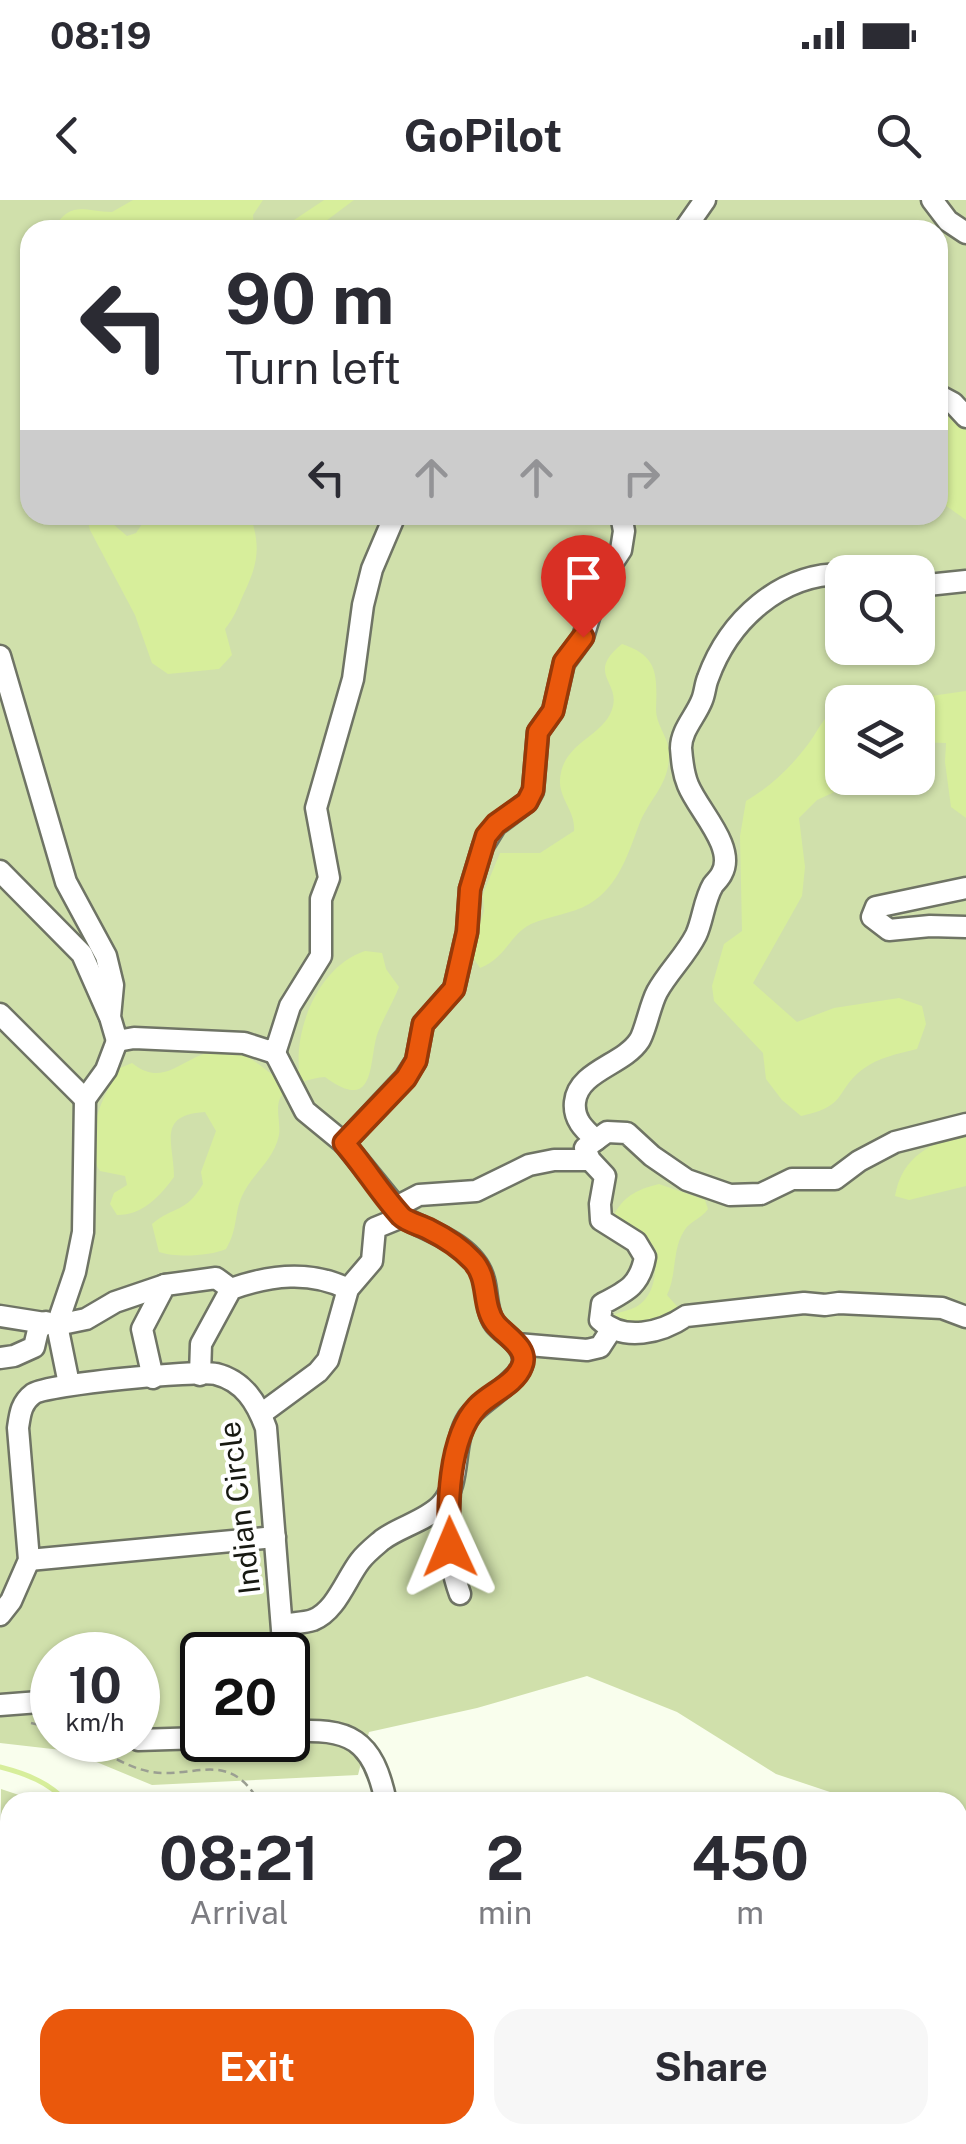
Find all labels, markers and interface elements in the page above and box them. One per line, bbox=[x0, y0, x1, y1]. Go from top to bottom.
text: 08:19 bbox=[50, 13, 151, 58]
icon: back bbox=[40, 108, 95, 163]
icon: search bbox=[871, 108, 926, 163]
text: GoPilot bbox=[404, 109, 562, 162]
text: 90 m bbox=[225, 257, 395, 340]
icon: left bbox=[60, 260, 190, 390]
text: Turn left bbox=[225, 341, 401, 394]
icon: left bbox=[299, 450, 354, 505]
icon: ahead bbox=[404, 450, 459, 505]
icon: ahead bbox=[509, 450, 564, 505]
icon: right bbox=[614, 450, 669, 505]
pin bbox=[541, 535, 626, 638]
icon: arrive bbox=[556, 550, 611, 605]
map controls bbox=[825, 555, 935, 795]
button: search bbox=[825, 555, 935, 665]
button: layers bbox=[825, 685, 935, 795]
street label: Indian Circle bbox=[211, 1420, 267, 1596]
position arrow bbox=[398, 1495, 502, 1599]
speed limit sign: 20 bbox=[180, 1632, 310, 1762]
text: 10 bbox=[68, 1655, 122, 1714]
text: km/h bbox=[66, 1707, 124, 1737]
text: 08:21 bbox=[159, 1823, 319, 1894]
text: 2 bbox=[486, 1823, 524, 1894]
text: 450 bbox=[691, 1823, 809, 1894]
text: Arrival bbox=[190, 1894, 288, 1931]
text: min bbox=[478, 1894, 532, 1931]
text: m bbox=[736, 1894, 764, 1931]
button: Exit bbox=[40, 2009, 474, 2124]
button: Share bbox=[494, 2009, 928, 2124]

